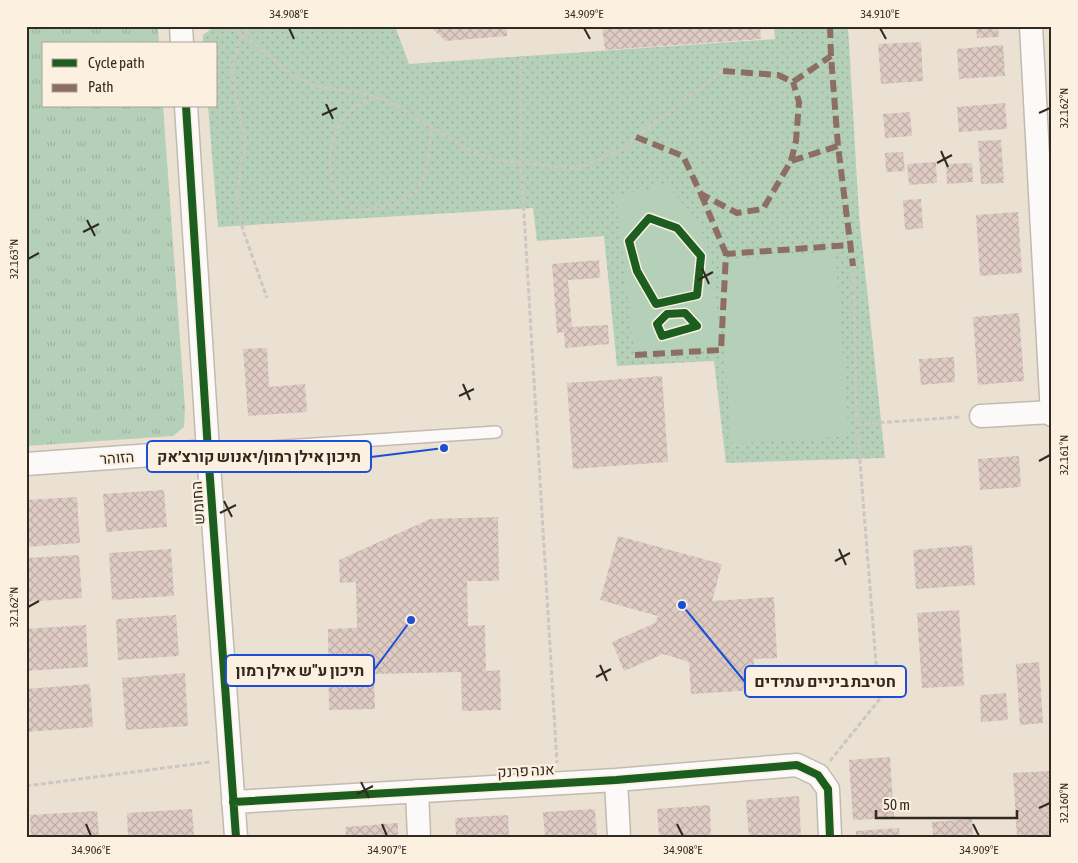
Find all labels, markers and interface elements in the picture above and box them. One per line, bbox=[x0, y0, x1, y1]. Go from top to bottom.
text: 34.908°E bbox=[270, 7, 308, 21]
text: 34.909°E bbox=[565, 7, 603, 21]
text: 34.910°E bbox=[861, 7, 899, 21]
legend bbox=[42, 42, 218, 108]
text: Cycle path bbox=[88, 54, 145, 71]
text: Path bbox=[88, 78, 114, 95]
text: 32.162°N bbox=[1057, 88, 1071, 128]
text: 32.163°N bbox=[7, 239, 21, 279]
text: 32.161°N bbox=[1057, 435, 1071, 475]
callout: תיכון אילן רמון/יאנוש קורצ׳אק bbox=[147, 441, 371, 472]
text: תיכון אילן רמון/יאנוש קורצ׳אק bbox=[157, 447, 361, 465]
street label: הזוהר bbox=[99, 448, 135, 467]
street label: החומש bbox=[187, 481, 208, 525]
text: 32.162°N bbox=[7, 587, 21, 627]
callout: תיכון ע"ש אילן רמון bbox=[226, 655, 374, 686]
text: תיכון ע"ש אילן רמון bbox=[236, 661, 364, 679]
callout: חטיבת ביניים עתידים bbox=[745, 666, 906, 697]
text: חטיבת ביניים עתידים bbox=[754, 672, 896, 690]
street label: אנה פרנק bbox=[497, 761, 555, 780]
text: 32.160°N bbox=[1057, 783, 1071, 823]
scale bar bbox=[876, 788, 1017, 820]
text: 50 m bbox=[883, 796, 910, 813]
text: 34.906°E bbox=[72, 843, 110, 857]
text: 34.907°E bbox=[368, 843, 406, 857]
text: 34.908°E bbox=[664, 843, 702, 857]
text: 34.909°E bbox=[960, 843, 998, 857]

